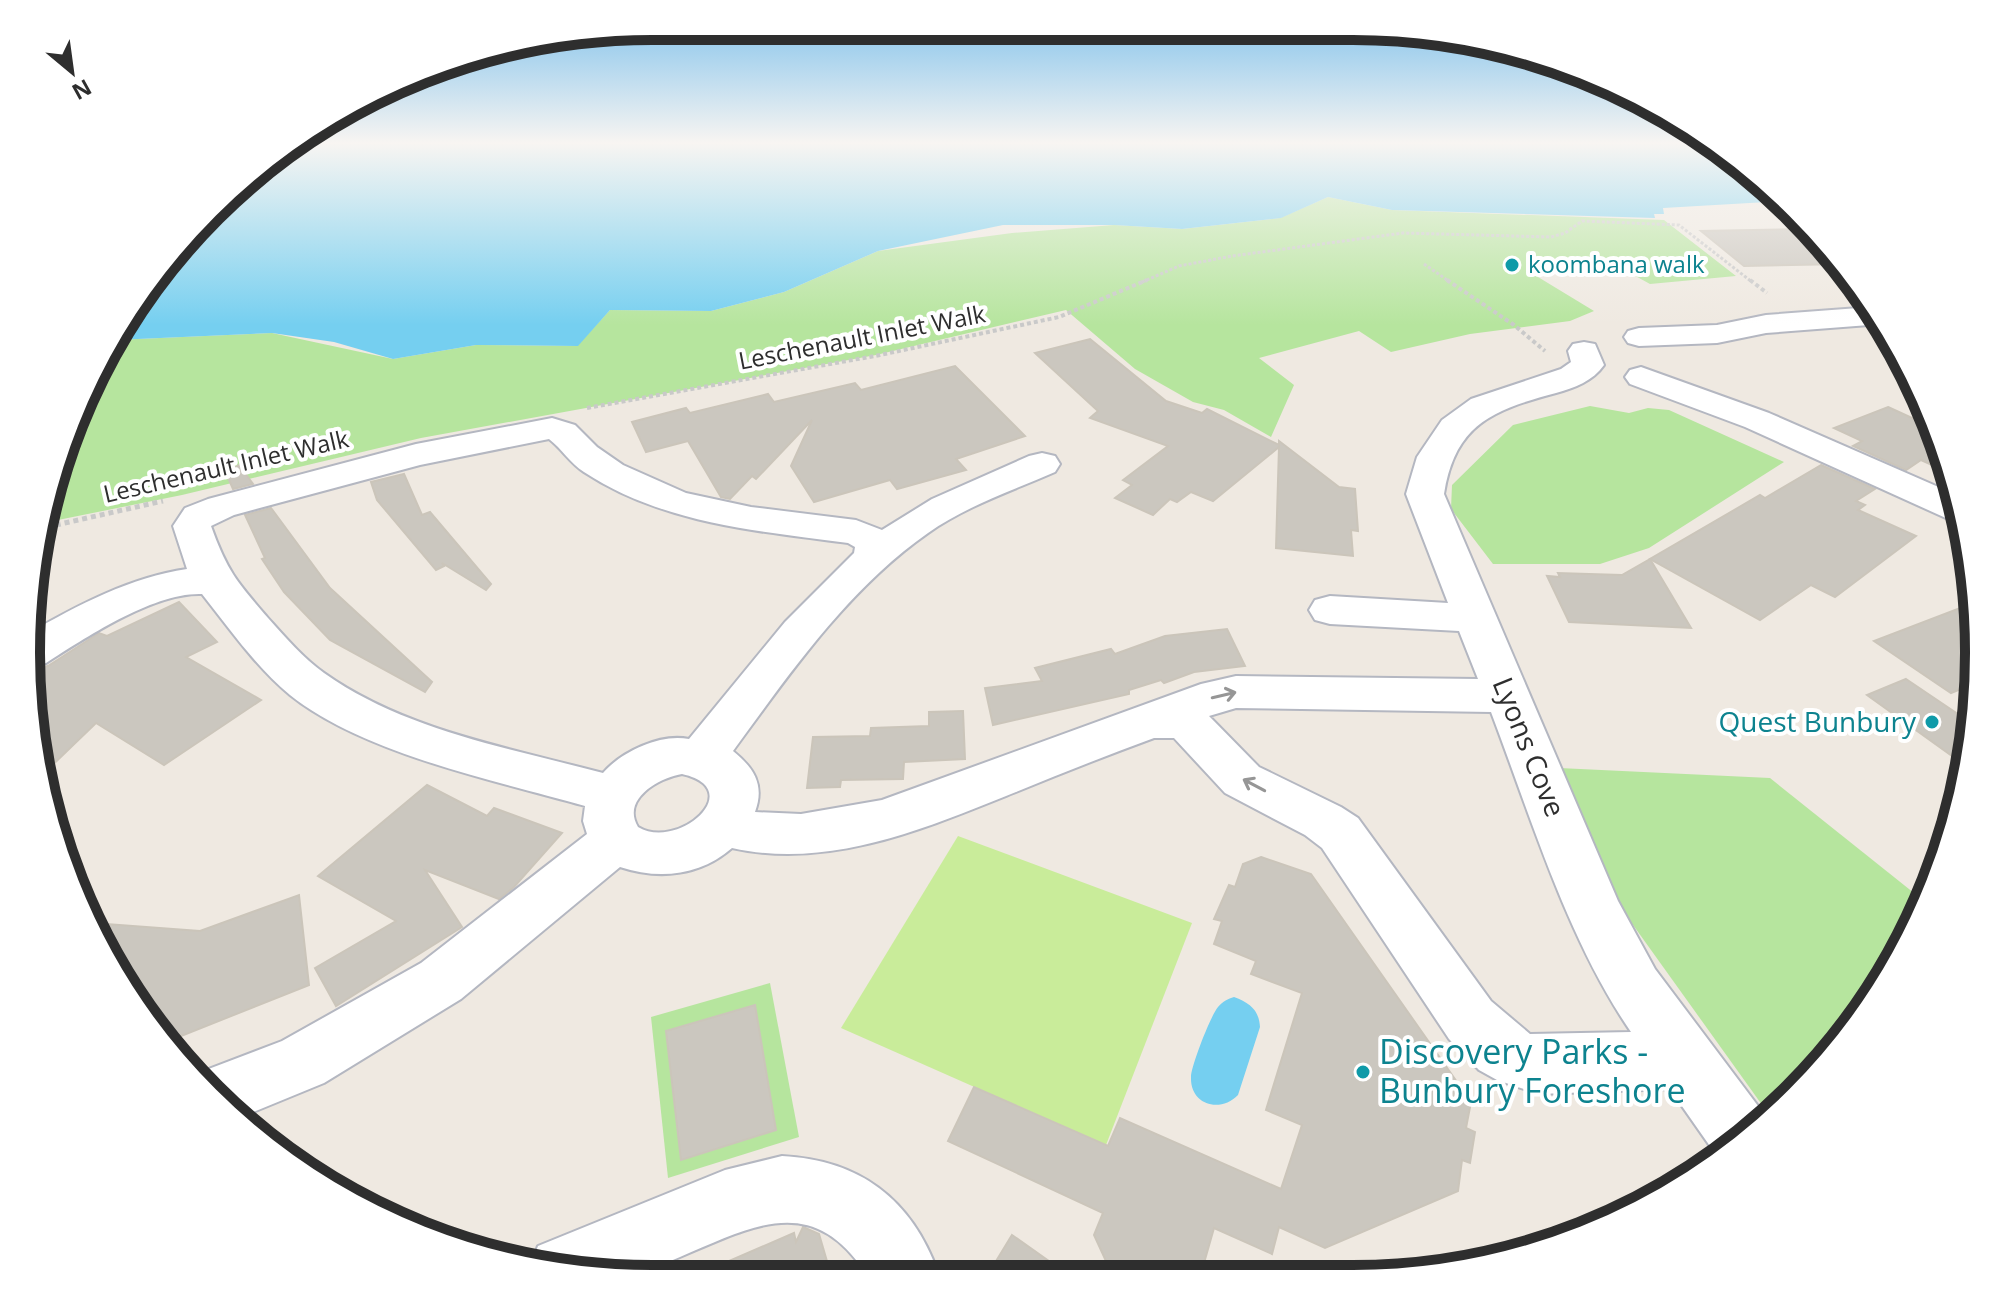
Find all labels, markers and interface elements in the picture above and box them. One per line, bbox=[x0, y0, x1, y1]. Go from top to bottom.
north arrow bbox=[32, 32, 112, 112]
text: N bbox=[67, 73, 97, 108]
place label: koombana walk bbox=[1528, 247, 1705, 280]
marker: koombana walk bbox=[1503, 256, 1521, 274]
street label: Leschenault Inlet Walk bbox=[736, 296, 988, 377]
street label: Leschenault Inlet Walk bbox=[100, 421, 352, 510]
street label: Lyons Cove bbox=[1485, 671, 1575, 822]
one-way arrow bbox=[1210, 687, 1236, 702]
place label: Quest Bunbury bbox=[1719, 702, 1917, 740]
marker: Quest Bunbury bbox=[1923, 713, 1941, 731]
one-way arrow bbox=[1242, 777, 1266, 793]
place label: Discovery Parks - Bunbury Foreshore bbox=[1379, 1028, 1686, 1113]
marker: Discovery Parks - Bunbury Foreshore bbox=[1354, 1063, 1372, 1081]

